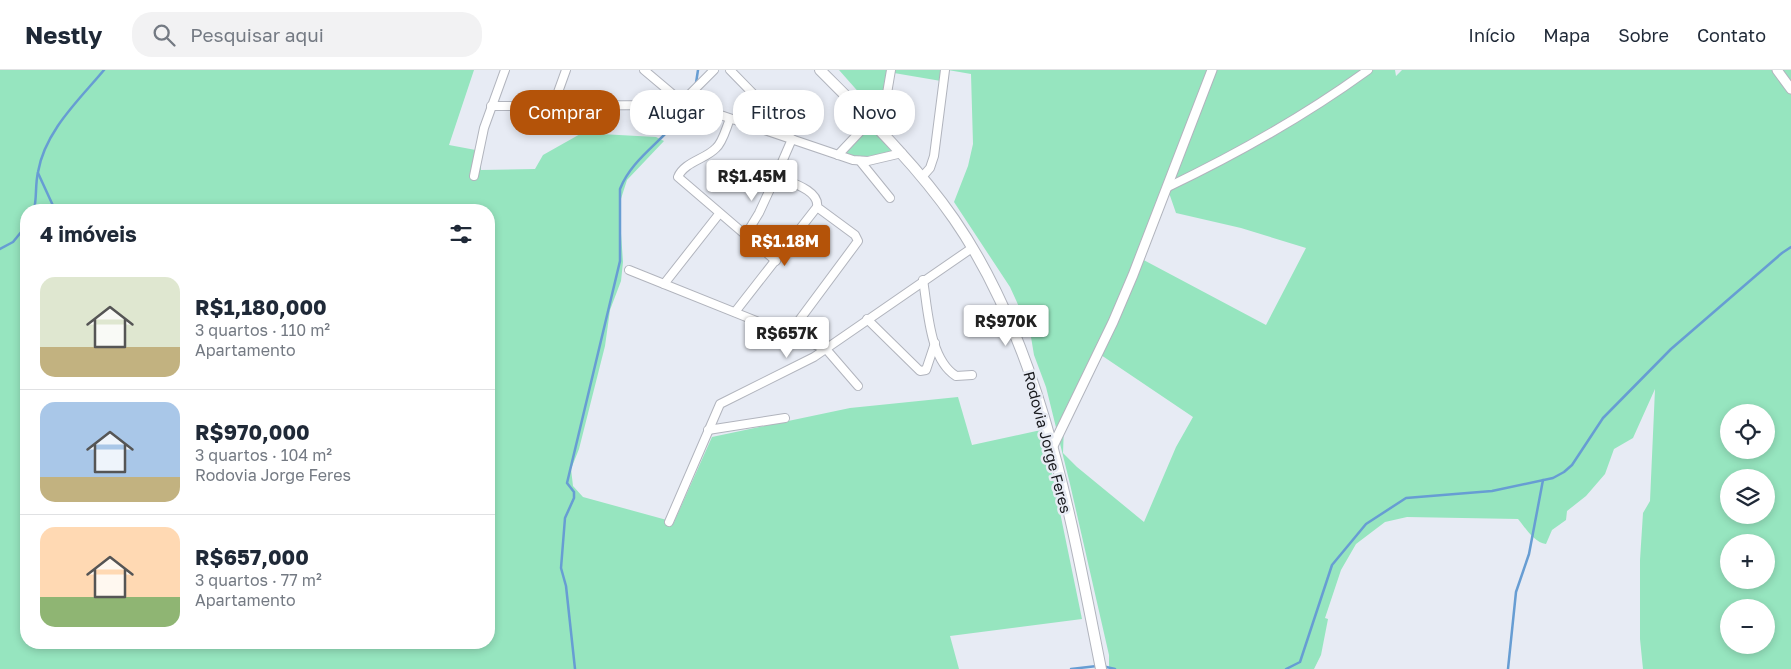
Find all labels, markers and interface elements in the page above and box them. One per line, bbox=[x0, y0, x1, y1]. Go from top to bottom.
search box bbox=[132, 12, 482, 57]
text: Nestly bbox=[25, 20, 102, 49]
icon: search bbox=[150, 21, 178, 49]
text: Pesquisar aqui bbox=[190, 23, 324, 46]
text: Início bbox=[1468, 24, 1515, 46]
text: Mapa bbox=[1543, 24, 1590, 46]
text: Sobre bbox=[1618, 24, 1669, 46]
text: Contato bbox=[1697, 24, 1766, 46]
chip: Comprar bbox=[510, 90, 620, 135]
chip: Alugar bbox=[630, 90, 723, 135]
chip: Filtros bbox=[733, 90, 824, 135]
chip: Novo bbox=[834, 90, 915, 135]
pin: R$1.45M bbox=[706, 160, 798, 202]
text: R$1.45M bbox=[717, 166, 787, 186]
icon: filters bbox=[447, 220, 475, 248]
text: 4 imóveis bbox=[40, 221, 137, 247]
pin: R$1.18M bbox=[739, 224, 831, 267]
text: R$1.18M bbox=[751, 231, 819, 251]
text: R$1,180,000 bbox=[195, 294, 327, 320]
icon: home bbox=[80, 297, 140, 357]
pin: R$970K bbox=[965, 304, 1047, 347]
text: R$970K bbox=[975, 311, 1037, 331]
pin: R$657K bbox=[746, 316, 828, 359]
text: 3 quartos · 110 m² bbox=[195, 320, 330, 340]
text: R$657K bbox=[756, 323, 818, 343]
text: Apartamento bbox=[195, 340, 296, 360]
street label: Rodovia Jorge Feres bbox=[1020, 369, 1076, 515]
map controls bbox=[1720, 404, 1775, 654]
button: locate bbox=[1720, 404, 1775, 459]
text: R$970,000 bbox=[195, 419, 310, 445]
icon: home bbox=[80, 422, 140, 482]
text: 3 quartos · 104 m² bbox=[195, 445, 332, 465]
text: Rodovia Jorge Feres bbox=[195, 465, 351, 485]
button: layers bbox=[1720, 469, 1775, 524]
button: + bbox=[1720, 534, 1775, 589]
text: R$657,000 bbox=[195, 544, 309, 570]
icon: home bbox=[80, 547, 140, 607]
text: 3 quartos · 77 m² bbox=[195, 570, 322, 590]
text: Apartamento bbox=[195, 590, 296, 610]
button: − bbox=[1720, 599, 1775, 654]

